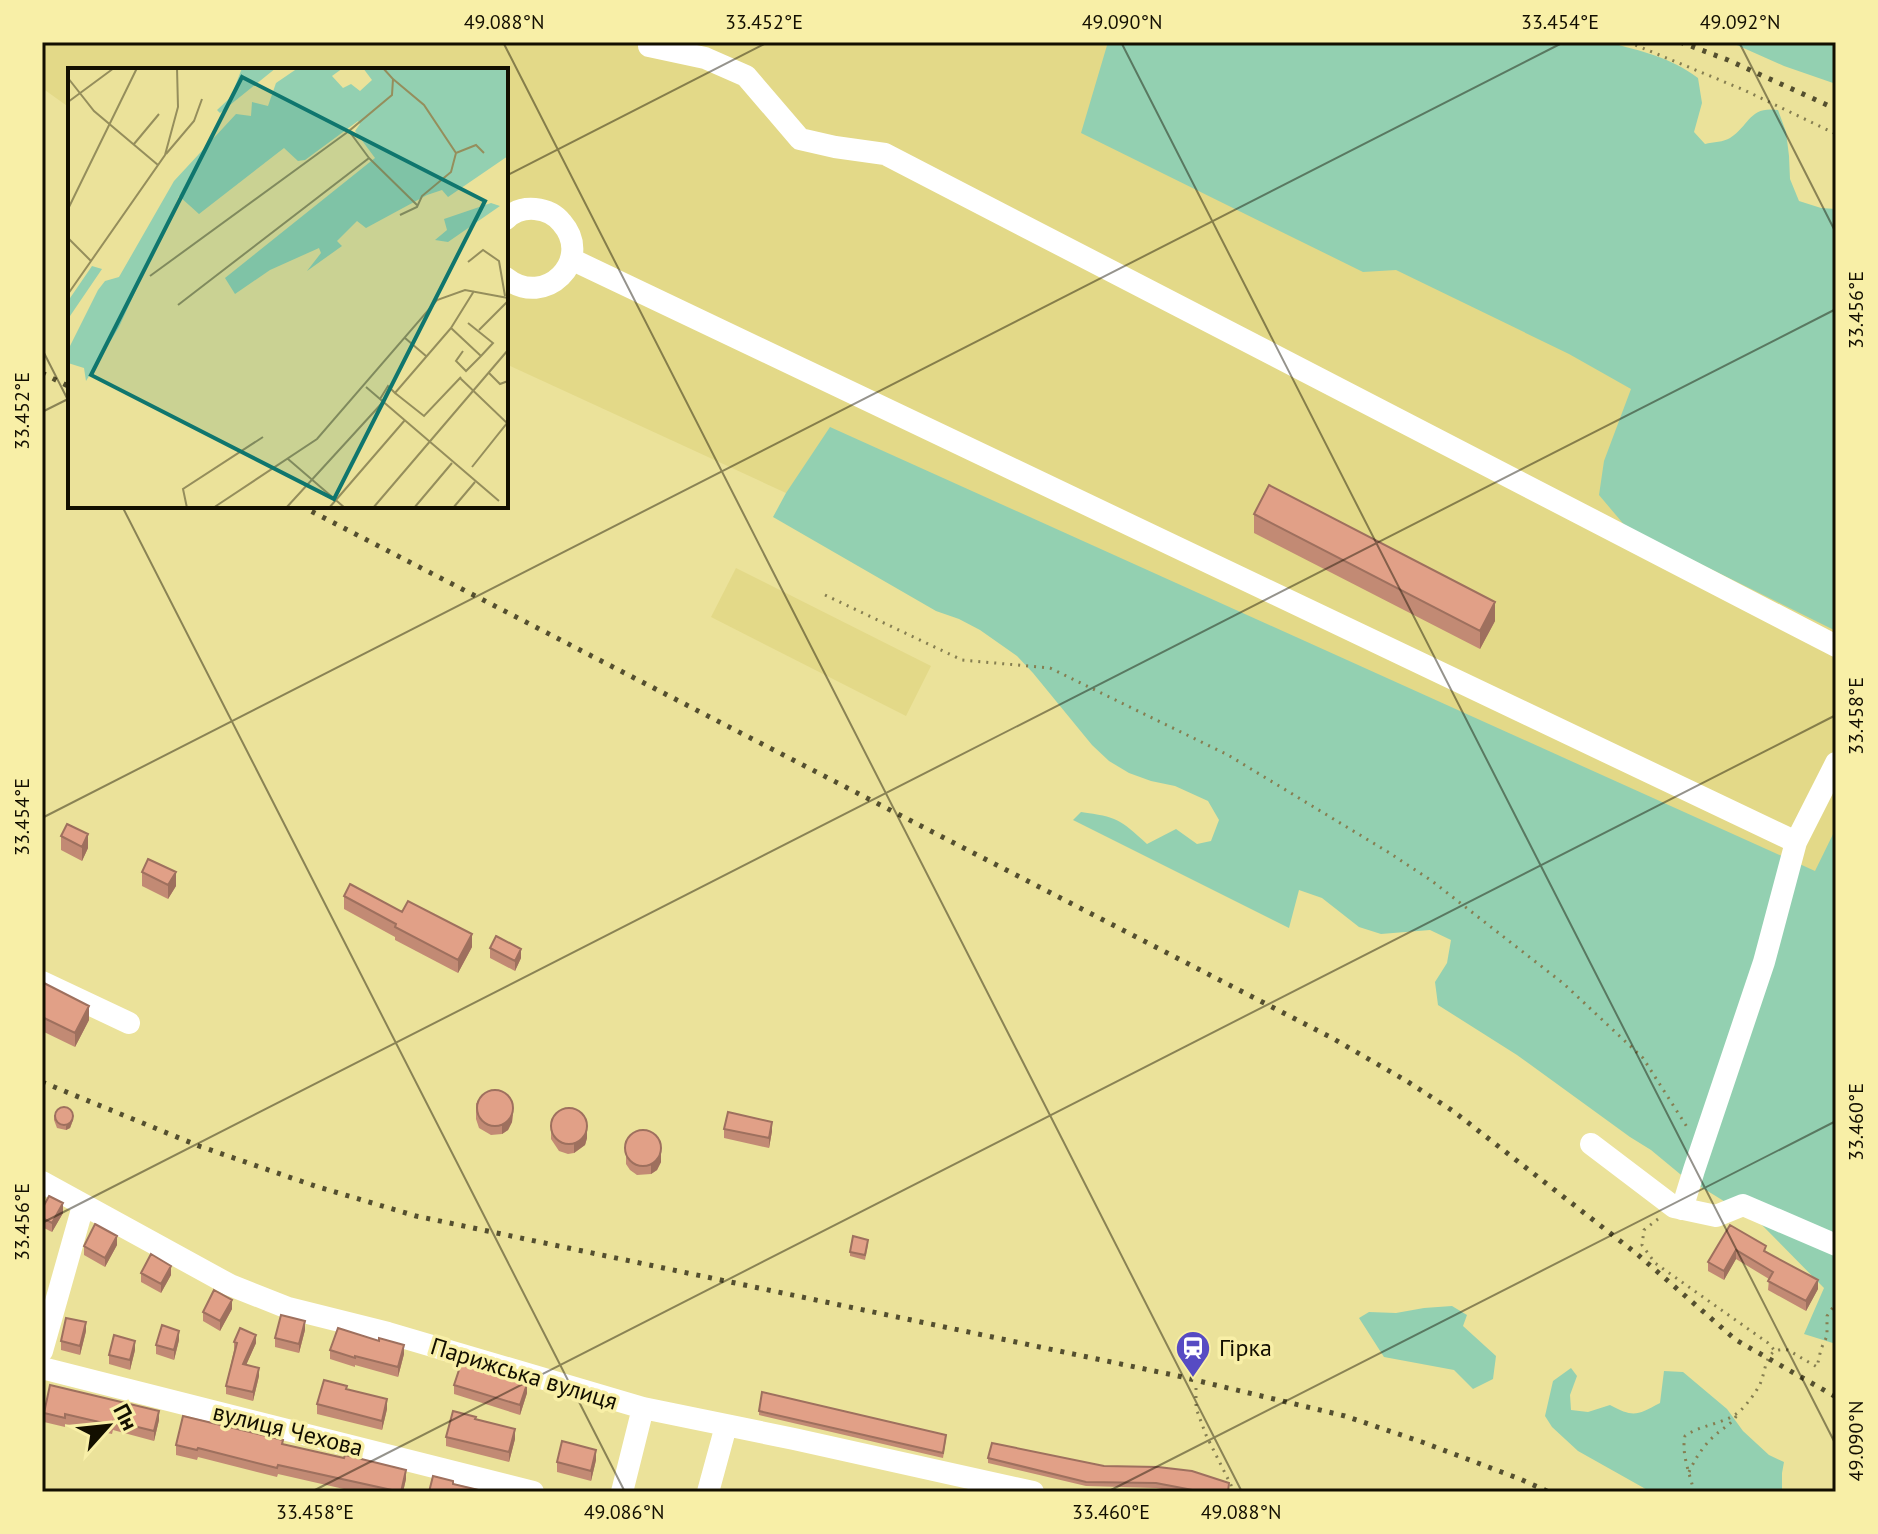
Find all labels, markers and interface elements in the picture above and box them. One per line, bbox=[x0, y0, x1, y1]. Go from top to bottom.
text: 49.088°N bbox=[464, 9, 544, 35]
text: 33.452°E bbox=[725, 9, 803, 35]
text: 49.090°N bbox=[1082, 9, 1162, 35]
text: 33.454°E bbox=[1521, 9, 1599, 35]
text: 49.092°N bbox=[1700, 9, 1780, 35]
inset map bbox=[68, 68, 508, 508]
text: 33.456°E bbox=[1843, 271, 1869, 349]
text: 33.452°E bbox=[9, 372, 35, 450]
text: 33.458°E bbox=[1843, 677, 1869, 755]
text: 33.454°E bbox=[9, 778, 35, 856]
text: 33.460°E bbox=[1843, 1083, 1869, 1161]
text: 33.456°E bbox=[9, 1183, 35, 1261]
station icon: Гірка bbox=[1174, 1329, 1212, 1379]
street label: Парижська вулиця bbox=[427, 1330, 621, 1417]
place label: Гірка bbox=[1219, 1332, 1272, 1363]
north arrow bbox=[68, 1386, 148, 1466]
street label: вулиця Чехова bbox=[210, 1396, 366, 1463]
text: Пн bbox=[107, 1399, 144, 1435]
text: 49.090°N bbox=[1843, 1401, 1869, 1481]
text: 33.458°E bbox=[276, 1499, 354, 1525]
text: 49.086°N bbox=[584, 1499, 664, 1525]
text: 33.460°E bbox=[1072, 1499, 1150, 1525]
text: 49.088°N bbox=[1201, 1499, 1281, 1525]

